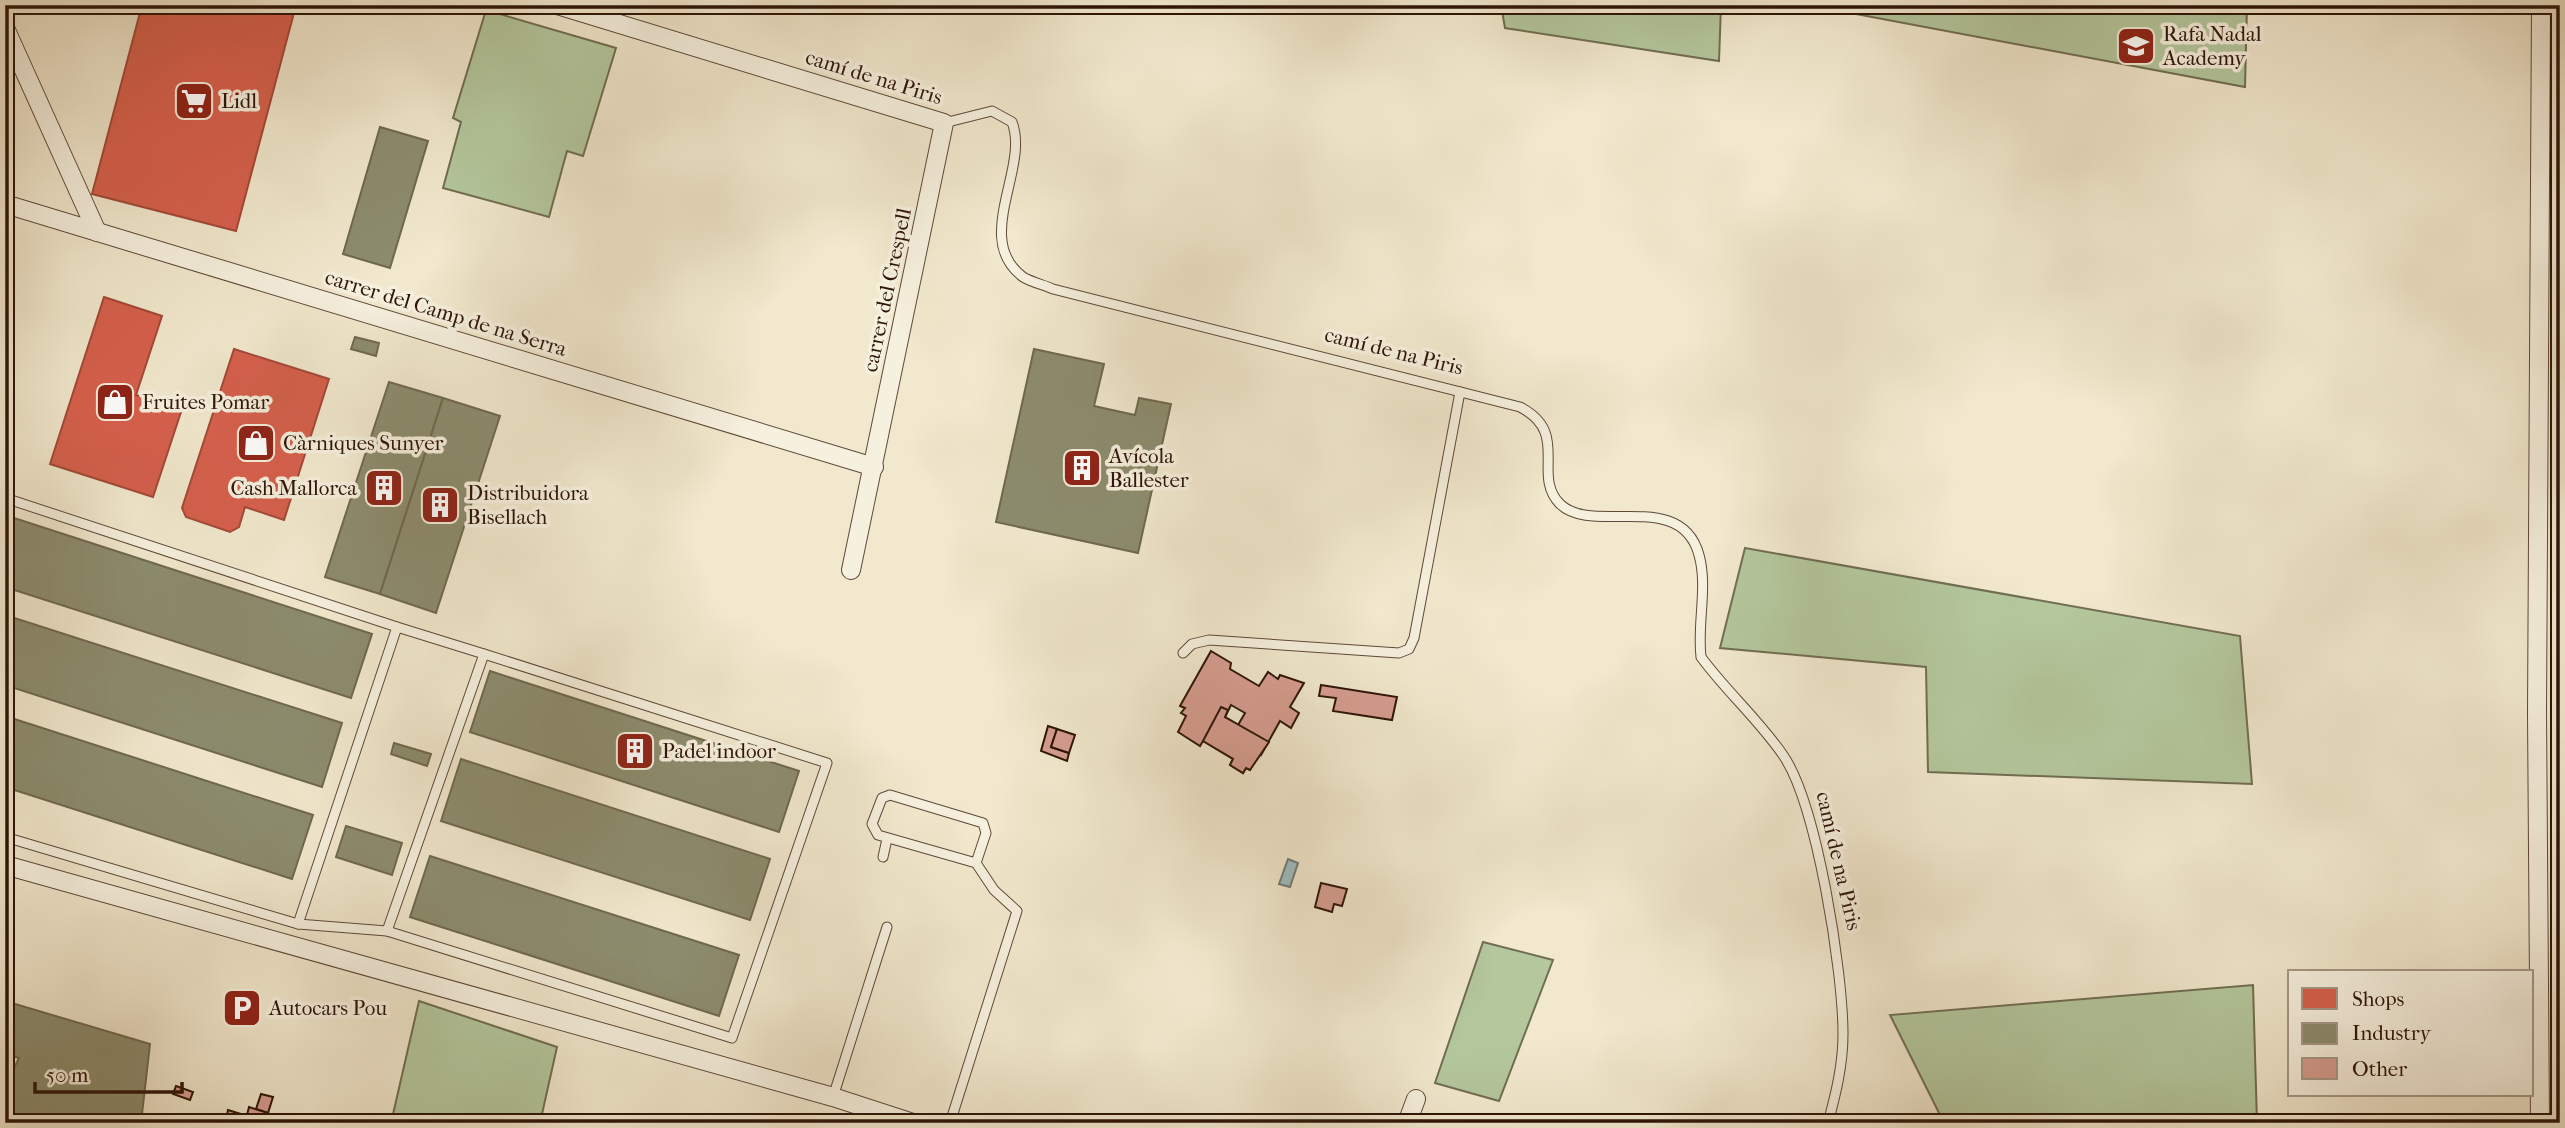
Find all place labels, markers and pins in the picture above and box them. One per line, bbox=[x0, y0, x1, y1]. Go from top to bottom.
place label: Rafa Nadal Academy bbox=[2162, 22, 2262, 70]
school or university icon: Rafa Nadal Academy bbox=[2115, 25, 2157, 67]
supermarket icon: Lidl bbox=[173, 80, 215, 122]
place label: Lidl bbox=[221, 89, 257, 113]
shop icon: Fruites Pomar bbox=[94, 381, 136, 423]
place label: Fruites Pomar bbox=[142, 390, 269, 414]
shop icon: Càrniques Sunyer bbox=[235, 422, 277, 464]
place label: Càrniques Sunyer bbox=[283, 431, 444, 455]
place label: Avícola Ballester bbox=[1108, 444, 1189, 492]
building icon: Avícola Ballester bbox=[1061, 447, 1103, 489]
building icon: Cash Mallorca bbox=[363, 467, 405, 509]
place label: Cash Mallorca bbox=[230, 476, 357, 500]
place label: Distribuidora Bisellach bbox=[467, 481, 589, 529]
building icon: Distribuidora Bisellach bbox=[419, 484, 461, 526]
building icon: Padel indoor bbox=[614, 730, 656, 772]
place label: Padel indoor bbox=[662, 739, 776, 763]
parking icon: Autocars Pou bbox=[221, 987, 263, 1029]
place label: Autocars Pou bbox=[268, 996, 387, 1020]

